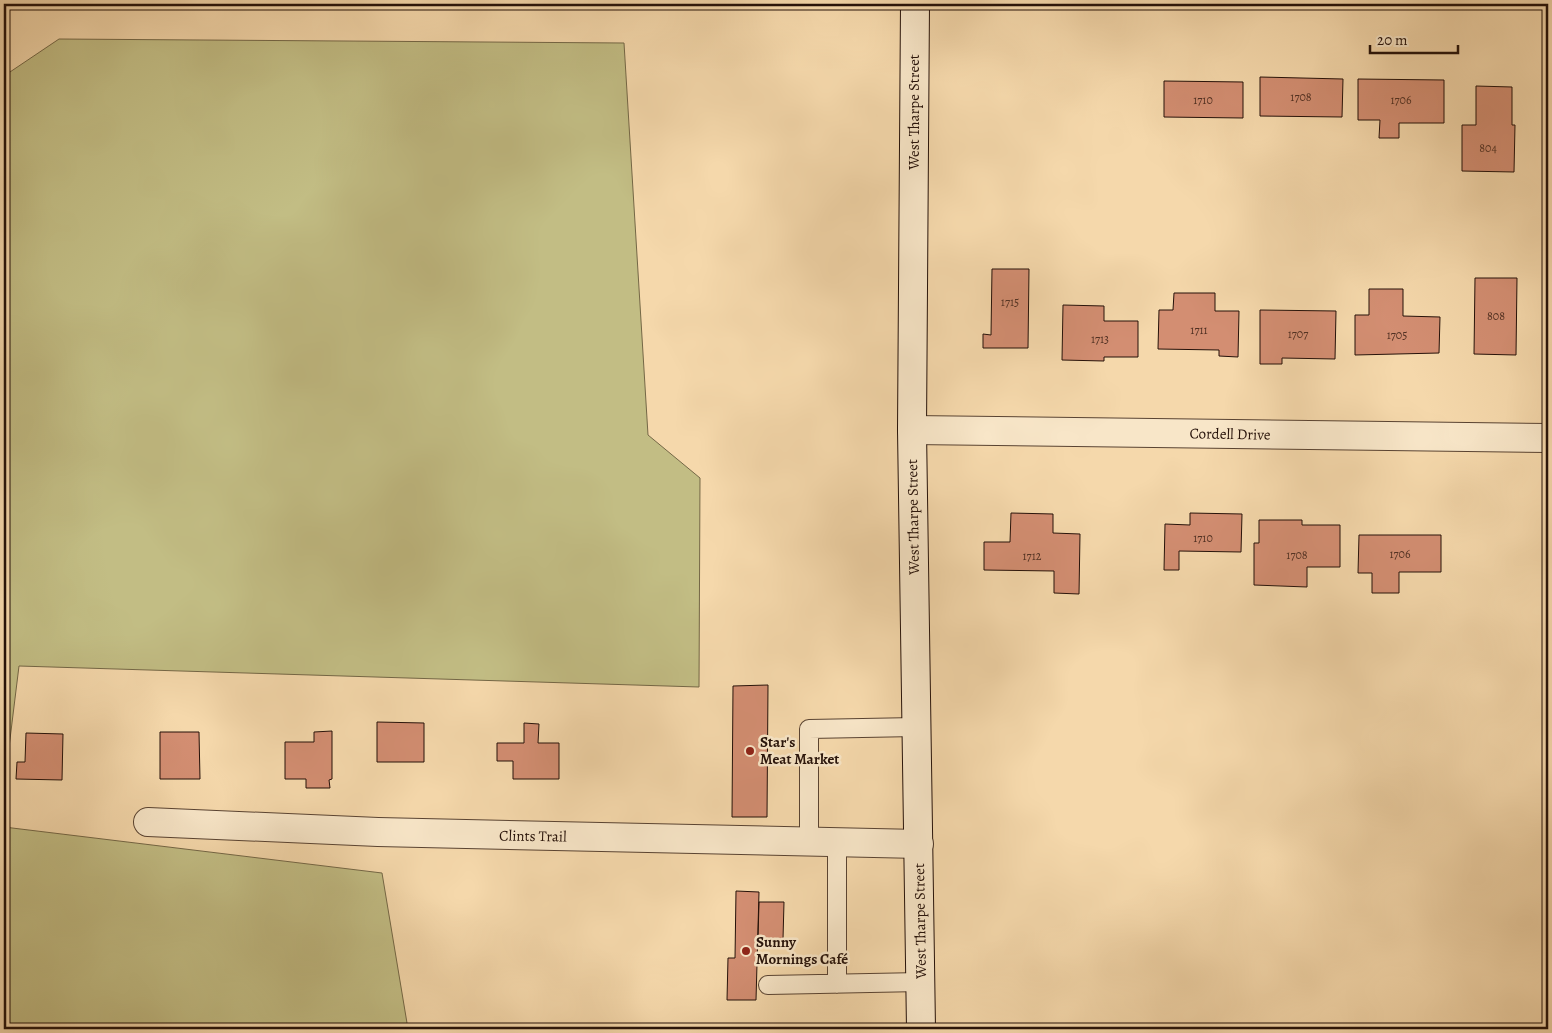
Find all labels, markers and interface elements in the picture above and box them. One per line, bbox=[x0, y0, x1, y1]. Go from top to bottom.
scale bar bbox=[1370, 22, 1457, 54]
text: 20 m bbox=[1377, 30, 1408, 50]
street label: West Tharpe Street bbox=[904, 54, 924, 171]
house number: 1708 bbox=[1290, 89, 1312, 105]
house number: 1710 bbox=[1193, 92, 1213, 108]
house number: 1706 bbox=[1390, 92, 1412, 108]
house number: 804 bbox=[1479, 140, 1497, 156]
house number: 1715 bbox=[1001, 294, 1019, 310]
house number: 808 bbox=[1487, 308, 1505, 324]
house number: 1711 bbox=[1190, 322, 1208, 338]
house number: 1707 bbox=[1288, 326, 1309, 342]
house number: 1705 bbox=[1387, 327, 1407, 343]
house number: 1713 bbox=[1091, 331, 1109, 347]
street label: Cordell Drive bbox=[1189, 423, 1271, 445]
street label: West Tharpe Street bbox=[902, 459, 924, 576]
house number: 1710 bbox=[1193, 530, 1213, 546]
house number: 1706 bbox=[1389, 546, 1411, 562]
house number: 1708 bbox=[1286, 547, 1308, 563]
house number: 1712 bbox=[1023, 548, 1042, 564]
place label: Star's Meat Market bbox=[760, 732, 839, 769]
marker: Star's Meat Market bbox=[744, 745, 756, 757]
street label: Clints Trail bbox=[499, 825, 567, 847]
street label: West Tharpe Street bbox=[909, 863, 931, 980]
place label: Sunny Mornings Café bbox=[756, 932, 848, 969]
marker: Sunny Mornings Café bbox=[740, 945, 752, 957]

